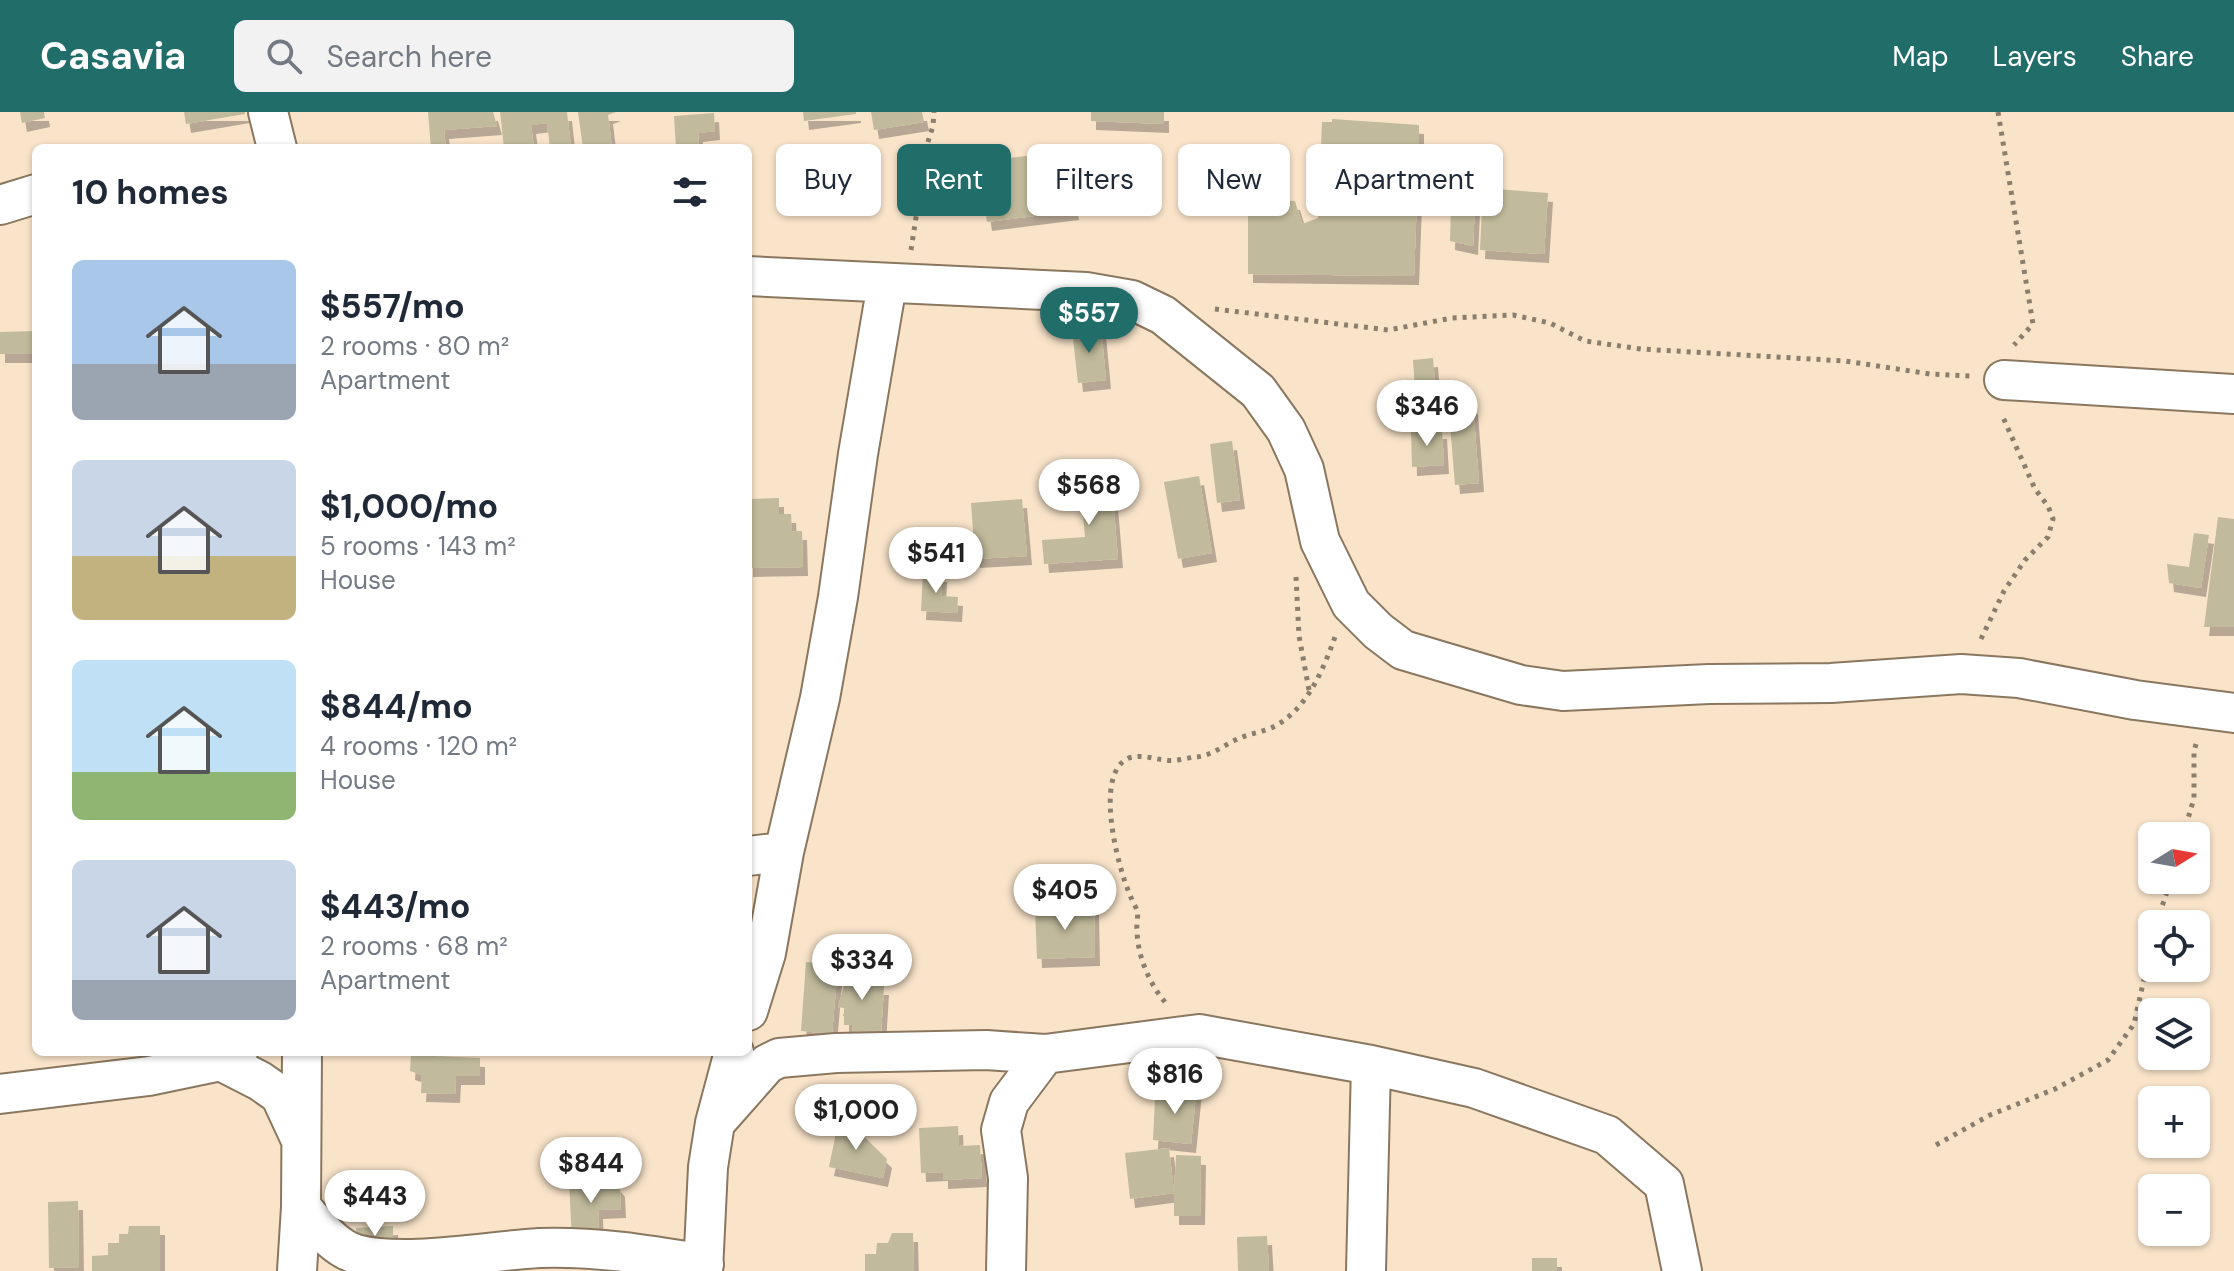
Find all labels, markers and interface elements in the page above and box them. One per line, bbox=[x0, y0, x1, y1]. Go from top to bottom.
search box bbox=[234, 20, 794, 92]
text: Casavia bbox=[40, 31, 186, 81]
icon: search bbox=[262, 34, 306, 78]
text: Search here bbox=[326, 37, 492, 76]
text: Map bbox=[1892, 38, 1949, 75]
text: Layers bbox=[1993, 38, 2077, 75]
text: Share bbox=[2121, 38, 2194, 75]
chip: Buy bbox=[776, 144, 881, 216]
chip: Rent bbox=[897, 144, 1011, 216]
chip: Filters bbox=[1027, 144, 1162, 216]
chip: New bbox=[1178, 144, 1290, 216]
chip: Apartment bbox=[1306, 144, 1503, 216]
text: 10 homes bbox=[72, 170, 229, 215]
icon: filters bbox=[668, 170, 712, 214]
text: $557/mo bbox=[320, 284, 465, 329]
pin: $557 bbox=[1042, 287, 1136, 355]
icon: home bbox=[136, 292, 232, 388]
text: $557 bbox=[1058, 296, 1120, 330]
text: 2 rooms · 80 m² bbox=[320, 329, 509, 363]
text: Apartment bbox=[320, 363, 451, 397]
pin: $346 bbox=[1380, 380, 1474, 448]
text: $346 bbox=[1395, 389, 1459, 423]
pin: $568 bbox=[1042, 459, 1136, 527]
text: $568 bbox=[1057, 468, 1121, 502]
text: $1,000/mo bbox=[320, 484, 498, 529]
icon: home bbox=[136, 492, 232, 588]
pin: $541 bbox=[889, 527, 983, 595]
text: 5 rooms · 143 m² bbox=[320, 529, 516, 563]
text: $541 bbox=[907, 536, 965, 570]
text: House bbox=[320, 563, 396, 597]
text: $844/mo bbox=[320, 684, 473, 729]
icon: home bbox=[136, 692, 232, 788]
text: 4 rooms · 120 m² bbox=[320, 729, 517, 763]
text: House bbox=[320, 763, 396, 797]
north arrow bbox=[2138, 822, 2210, 894]
map controls bbox=[2138, 822, 2210, 1246]
pin: $405 bbox=[1018, 864, 1112, 932]
text: $405 bbox=[1031, 873, 1099, 907]
text: $443/mo bbox=[320, 884, 471, 929]
icon: home bbox=[136, 892, 232, 988]
button: locate bbox=[2138, 910, 2210, 982]
text: 2 rooms · 68 m² bbox=[320, 929, 508, 963]
pin: $334 bbox=[815, 934, 909, 1002]
text: $334 bbox=[830, 943, 894, 977]
text: Apartment bbox=[320, 963, 451, 997]
button: layers bbox=[2138, 998, 2210, 1070]
pin: $816 bbox=[1128, 1048, 1222, 1116]
text: $816 bbox=[1146, 1057, 1204, 1091]
pin: $1,000 bbox=[791, 1084, 921, 1152]
button: + bbox=[2138, 1086, 2210, 1158]
text: $1,000 bbox=[813, 1093, 899, 1127]
pin: $844 bbox=[544, 1137, 638, 1205]
text: $844 bbox=[558, 1146, 624, 1180]
pin: $443 bbox=[328, 1170, 422, 1238]
button: − bbox=[2138, 1174, 2210, 1246]
text: $443 bbox=[342, 1179, 408, 1213]

